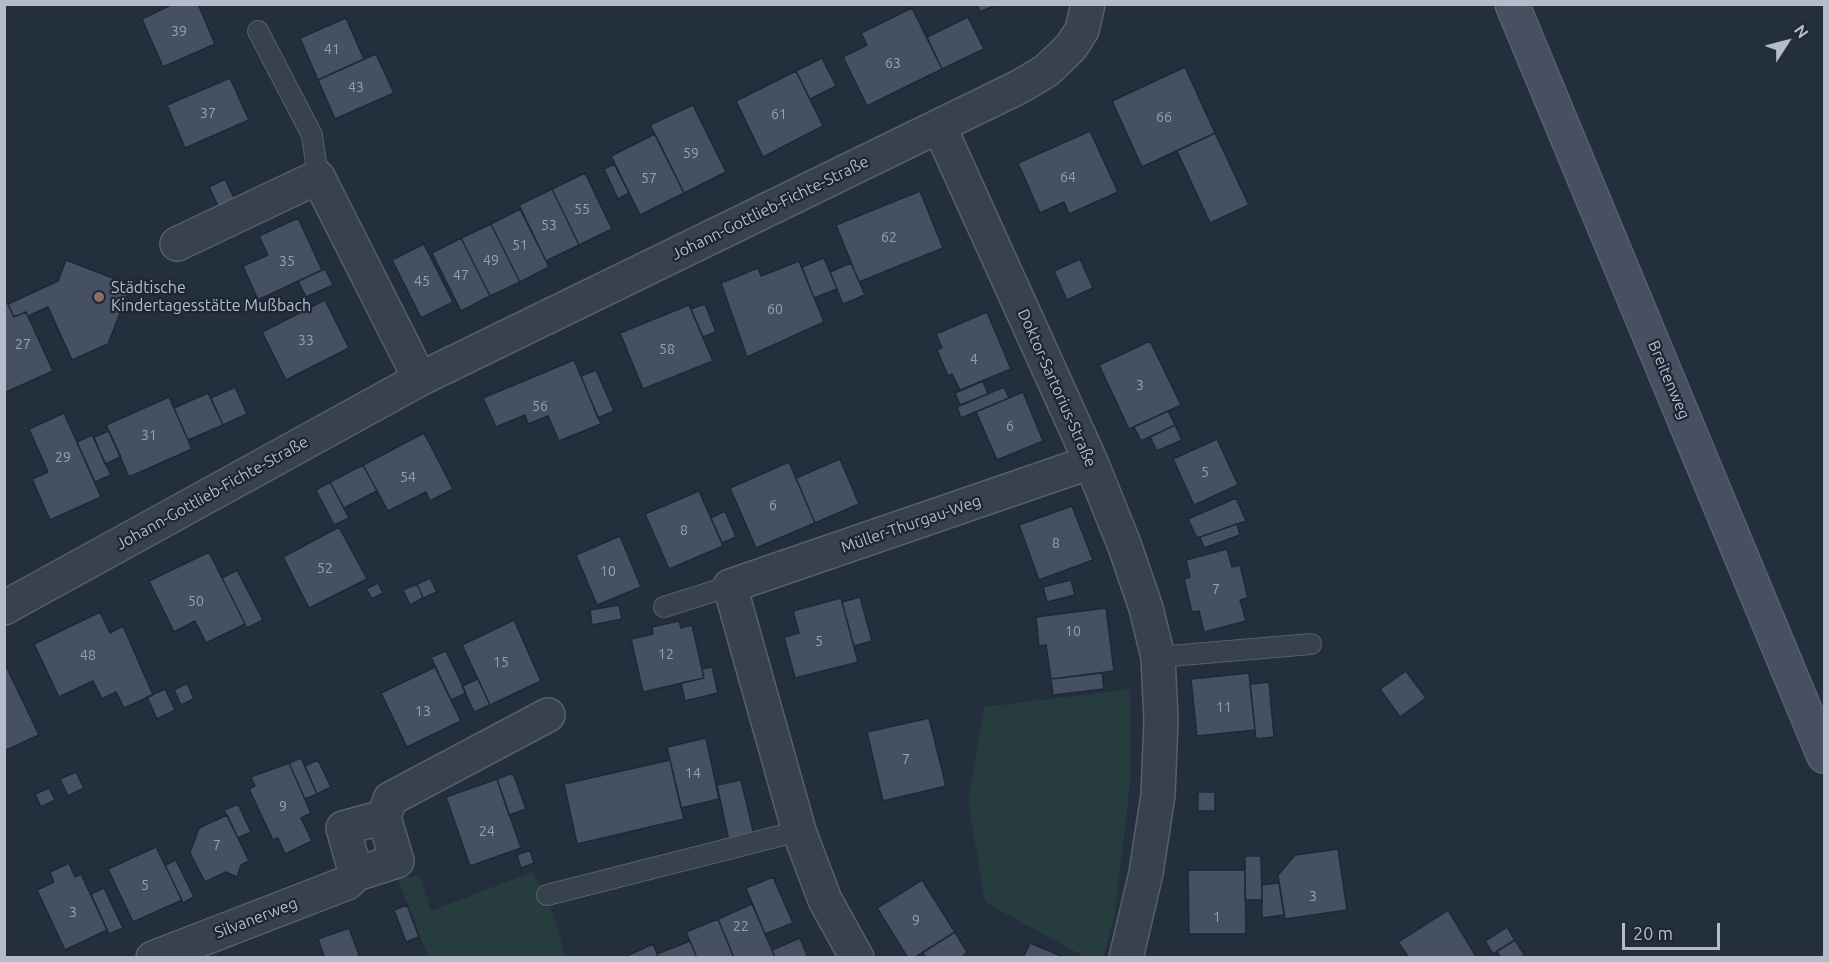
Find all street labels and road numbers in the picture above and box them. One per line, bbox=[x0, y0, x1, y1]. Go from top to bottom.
street label: Johann-Gottlieb-Fichte-Straße bbox=[668, 152, 872, 264]
street label: Doktor-Sartorius-Straße bbox=[1013, 306, 1101, 470]
street label: Breitenweg bbox=[1644, 338, 1694, 422]
street label: Johann-Gottlieb-Fichte-Straße bbox=[112, 432, 312, 554]
street label: Müller-Thurgau-Weg bbox=[838, 491, 984, 557]
street label: Silvanerweg bbox=[212, 893, 300, 943]

